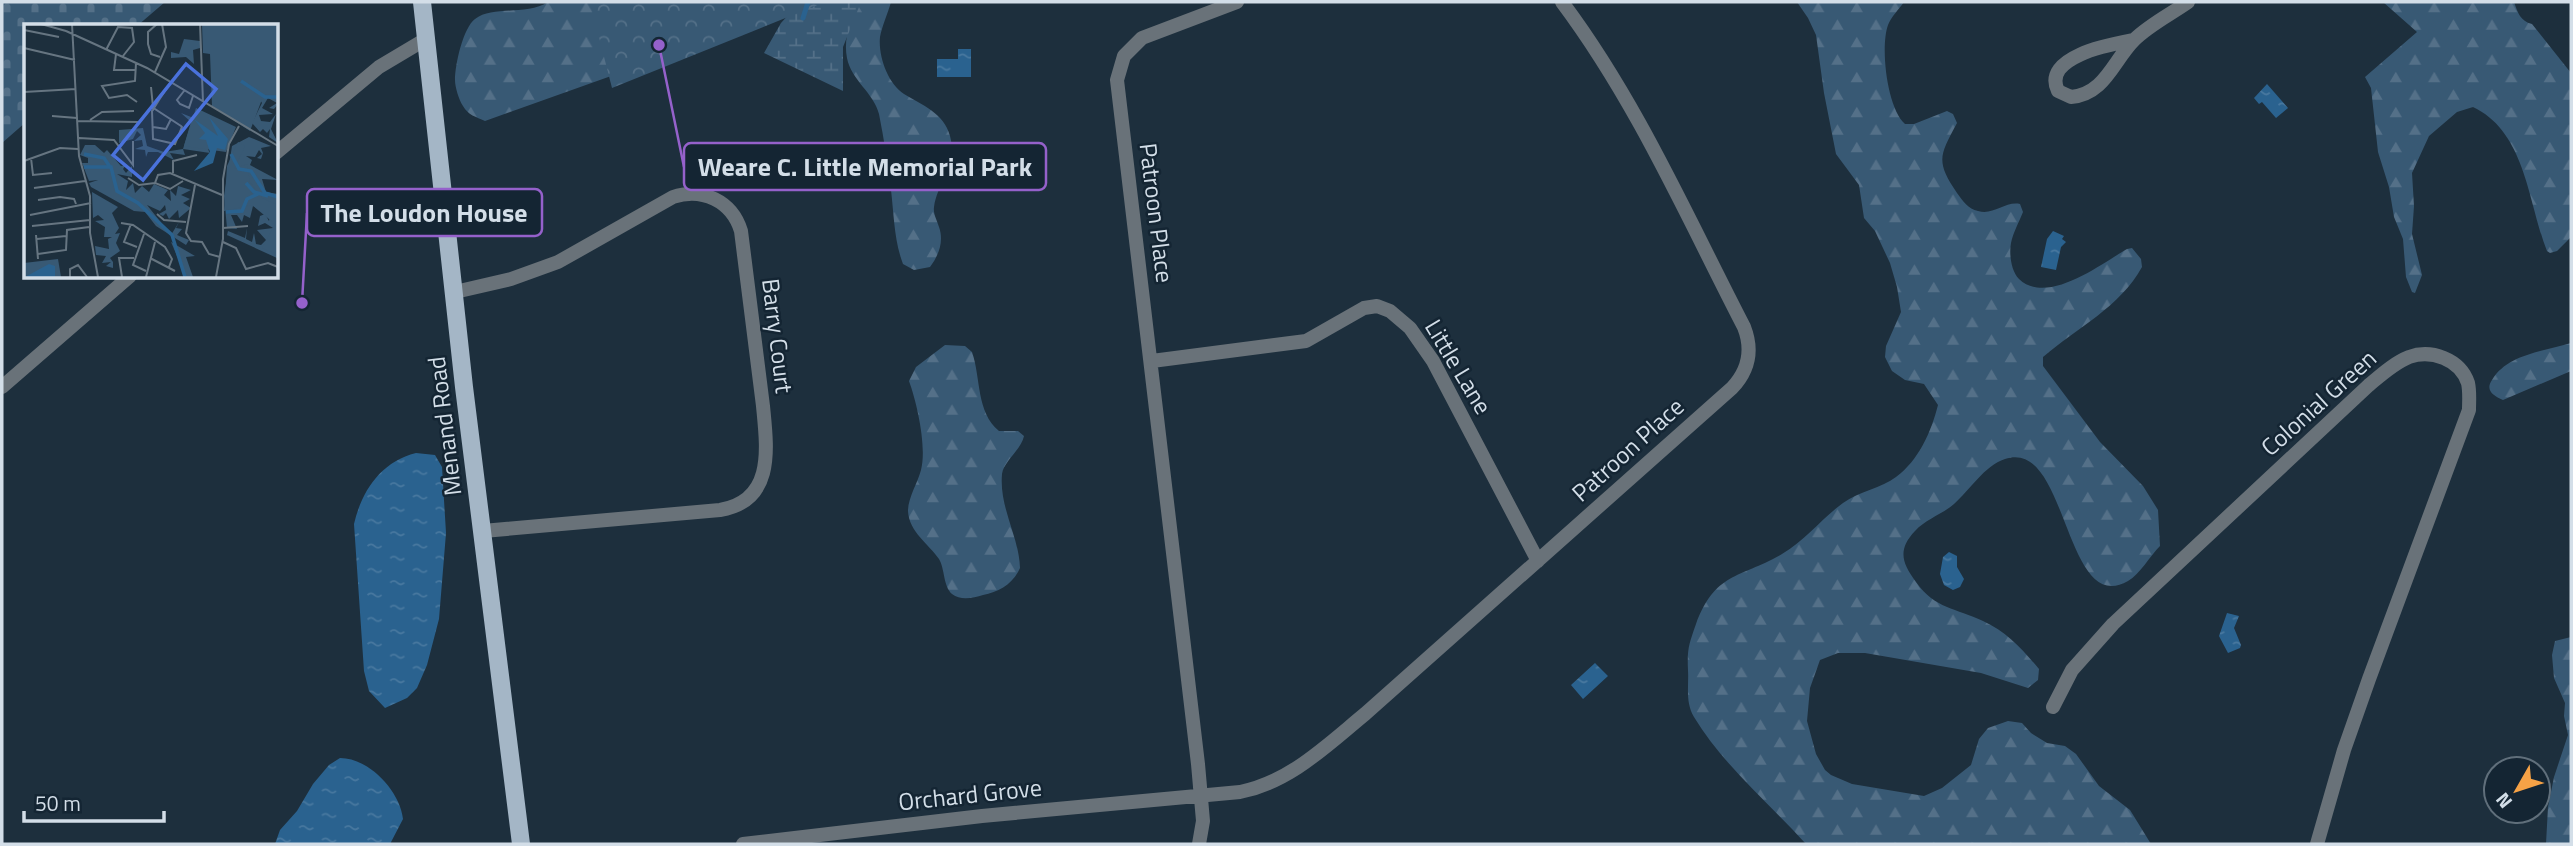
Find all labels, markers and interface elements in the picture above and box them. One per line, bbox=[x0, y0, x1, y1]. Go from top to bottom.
inset map bbox=[24, 24, 278, 278]
street label: Patroon Place bbox=[1131, 141, 1183, 285]
callout: Weare C. Little Memorial Park bbox=[684, 143, 1046, 190]
text: Weare C. Little Memorial Park bbox=[698, 147, 1033, 186]
callout: The Loudon House bbox=[307, 189, 542, 236]
text: The Loudon House bbox=[321, 193, 527, 232]
street label: Barry Court bbox=[753, 276, 803, 396]
street label: Little Lane bbox=[1416, 312, 1501, 421]
street label: Colonial Green bbox=[2253, 340, 2384, 464]
street label: Menand Road bbox=[418, 354, 470, 498]
street label: Patroon Place bbox=[1563, 389, 1692, 510]
north arrow bbox=[2482, 755, 2552, 825]
street label: Orchard Grove bbox=[896, 769, 1043, 819]
scale bar bbox=[24, 780, 164, 824]
text: 50 m bbox=[35, 787, 81, 819]
text: N bbox=[2488, 787, 2519, 815]

